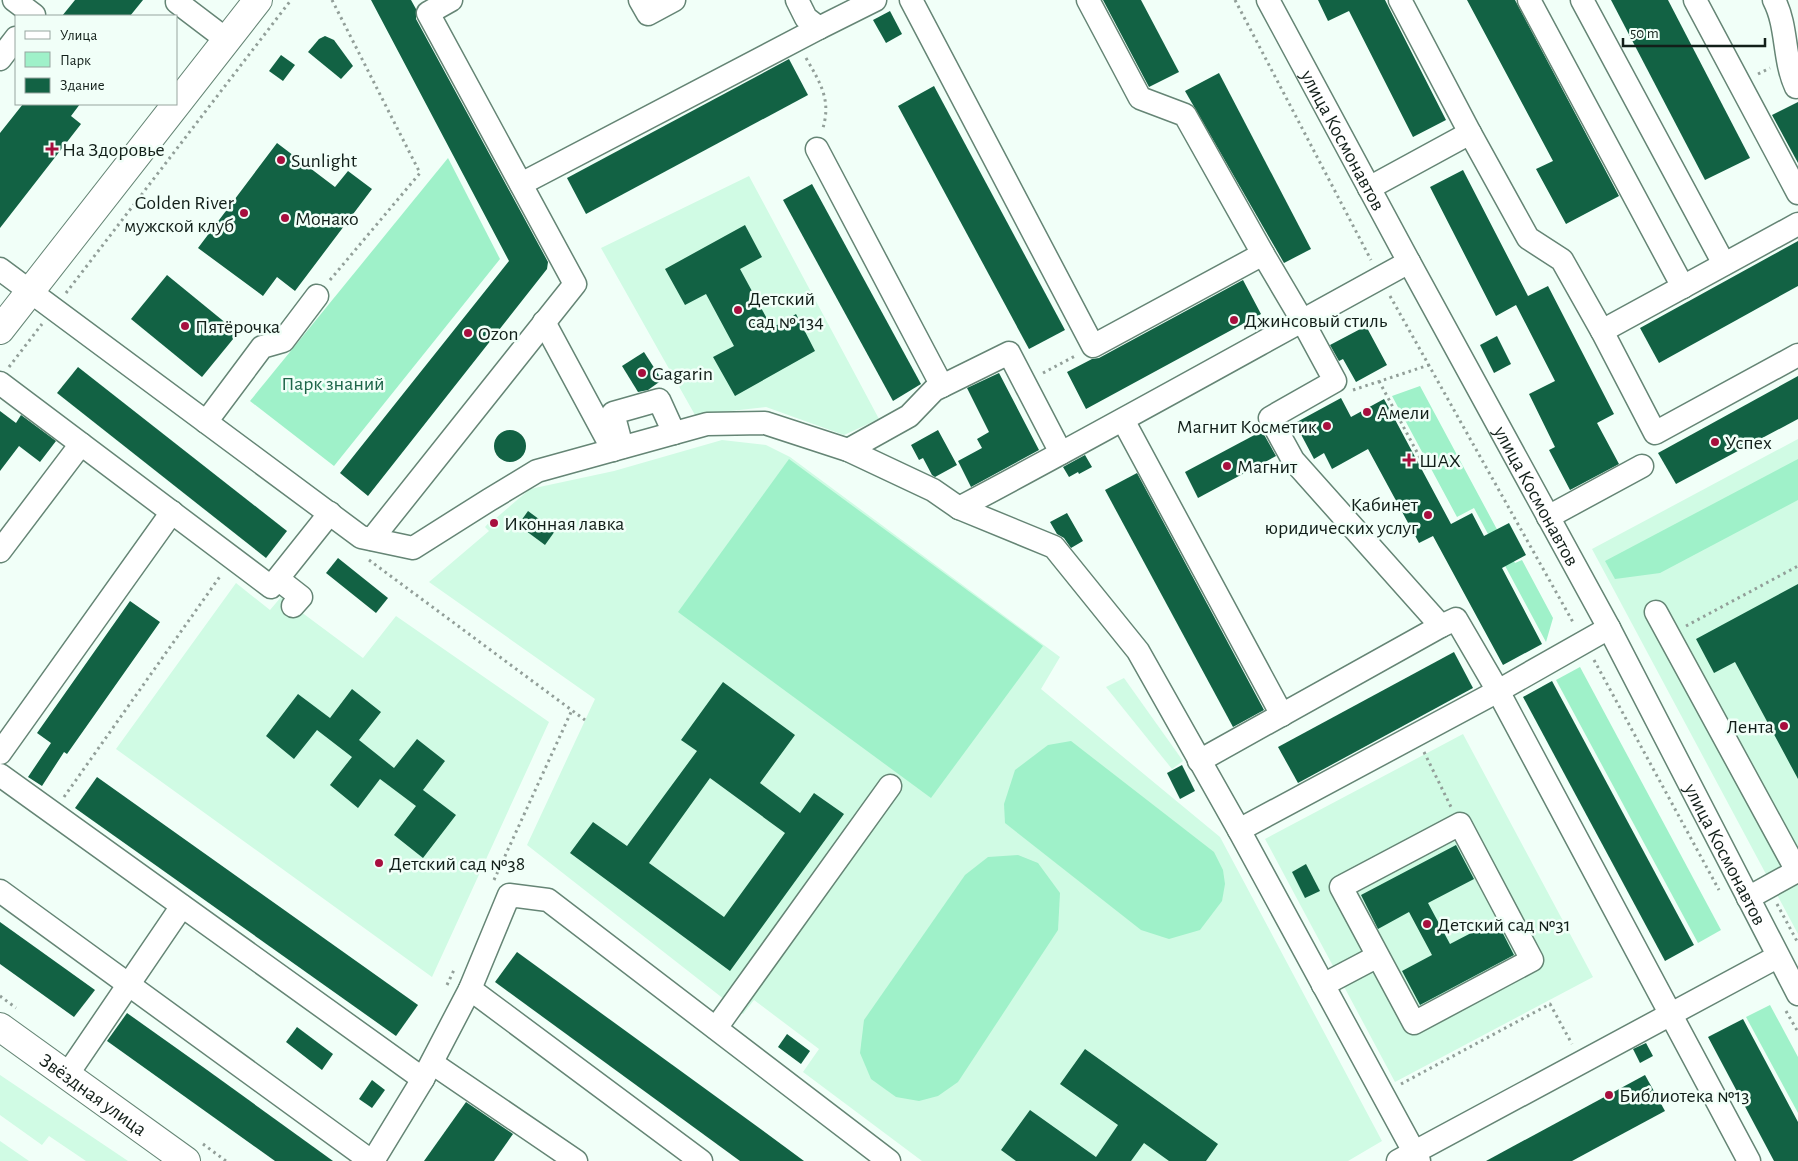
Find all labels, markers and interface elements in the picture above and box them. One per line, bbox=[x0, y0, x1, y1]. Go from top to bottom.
legend bbox=[15, 15, 178, 105]
scale bar bbox=[1623, 15, 1766, 47]
text: 50 m bbox=[1630, 26, 1659, 41]
text: Улица bbox=[60, 28, 97, 43]
text: Парк bbox=[60, 53, 91, 68]
street label: улица Космонавтов bbox=[1296, 66, 1388, 214]
text: Здание bbox=[60, 78, 105, 93]
place label: На Здоровье bbox=[62, 140, 165, 160]
marker: На Здоровье bbox=[46, 143, 58, 155]
place label: Sunlight bbox=[291, 151, 358, 171]
marker: Sunlight bbox=[275, 154, 287, 166]
place label: Golden River мужской клуб bbox=[124, 193, 235, 236]
marker: Golden River мужской клуб bbox=[238, 207, 250, 219]
place label: Монако bbox=[295, 209, 359, 229]
marker: Монако bbox=[279, 212, 291, 224]
place label: Детский сад № 134 bbox=[748, 289, 824, 332]
marker: Детский сад № 134 bbox=[732, 304, 744, 316]
place label: Джинсовый стиль bbox=[1244, 311, 1388, 331]
marker: Джинсовый стиль bbox=[1228, 314, 1240, 326]
place label: Пятёрочка bbox=[195, 317, 280, 337]
marker: Пятёрочка bbox=[179, 320, 191, 332]
place label: Ozon bbox=[478, 324, 519, 344]
marker: Ozon bbox=[462, 327, 474, 339]
place label: Gagarin bbox=[652, 364, 713, 384]
marker: Gagarin bbox=[636, 367, 648, 379]
park label: Парк знаний bbox=[281, 374, 385, 394]
place label: Амели bbox=[1377, 403, 1430, 423]
marker: Амели bbox=[1361, 406, 1373, 418]
place label: Магнит Косметик bbox=[1177, 417, 1317, 437]
marker: Магнит Косметик bbox=[1321, 420, 1333, 432]
street label: улица Космонавтов bbox=[1489, 422, 1582, 570]
place label: Успех bbox=[1725, 433, 1772, 453]
marker: Успех bbox=[1709, 436, 1721, 448]
place label: ШАХ bbox=[1419, 451, 1461, 471]
marker: ШАХ bbox=[1403, 454, 1415, 466]
place label: Магнит bbox=[1237, 457, 1298, 477]
marker: Магнит bbox=[1221, 460, 1233, 472]
place label: Кабинет юридических услуг bbox=[1264, 495, 1419, 538]
marker: Кабинет юридических услуг bbox=[1422, 509, 1434, 521]
place label: Иконная лавка bbox=[504, 514, 624, 534]
marker: Иконная лавка bbox=[488, 517, 500, 529]
place label: Лента bbox=[1727, 717, 1774, 737]
marker: Лента bbox=[1778, 720, 1790, 732]
street label: улица Космонавтов bbox=[1680, 780, 1770, 928]
place label: Детский сад №38 bbox=[389, 854, 525, 874]
marker: Детский сад №38 bbox=[373, 857, 385, 869]
place label: Детский сад №31 bbox=[1437, 915, 1571, 935]
marker: Детский сад №31 bbox=[1421, 918, 1433, 930]
street label: Звёздная улица bbox=[36, 1050, 150, 1140]
place label: Библиотека №13 bbox=[1619, 1086, 1750, 1106]
marker: Библиотека №13 bbox=[1603, 1089, 1615, 1101]

